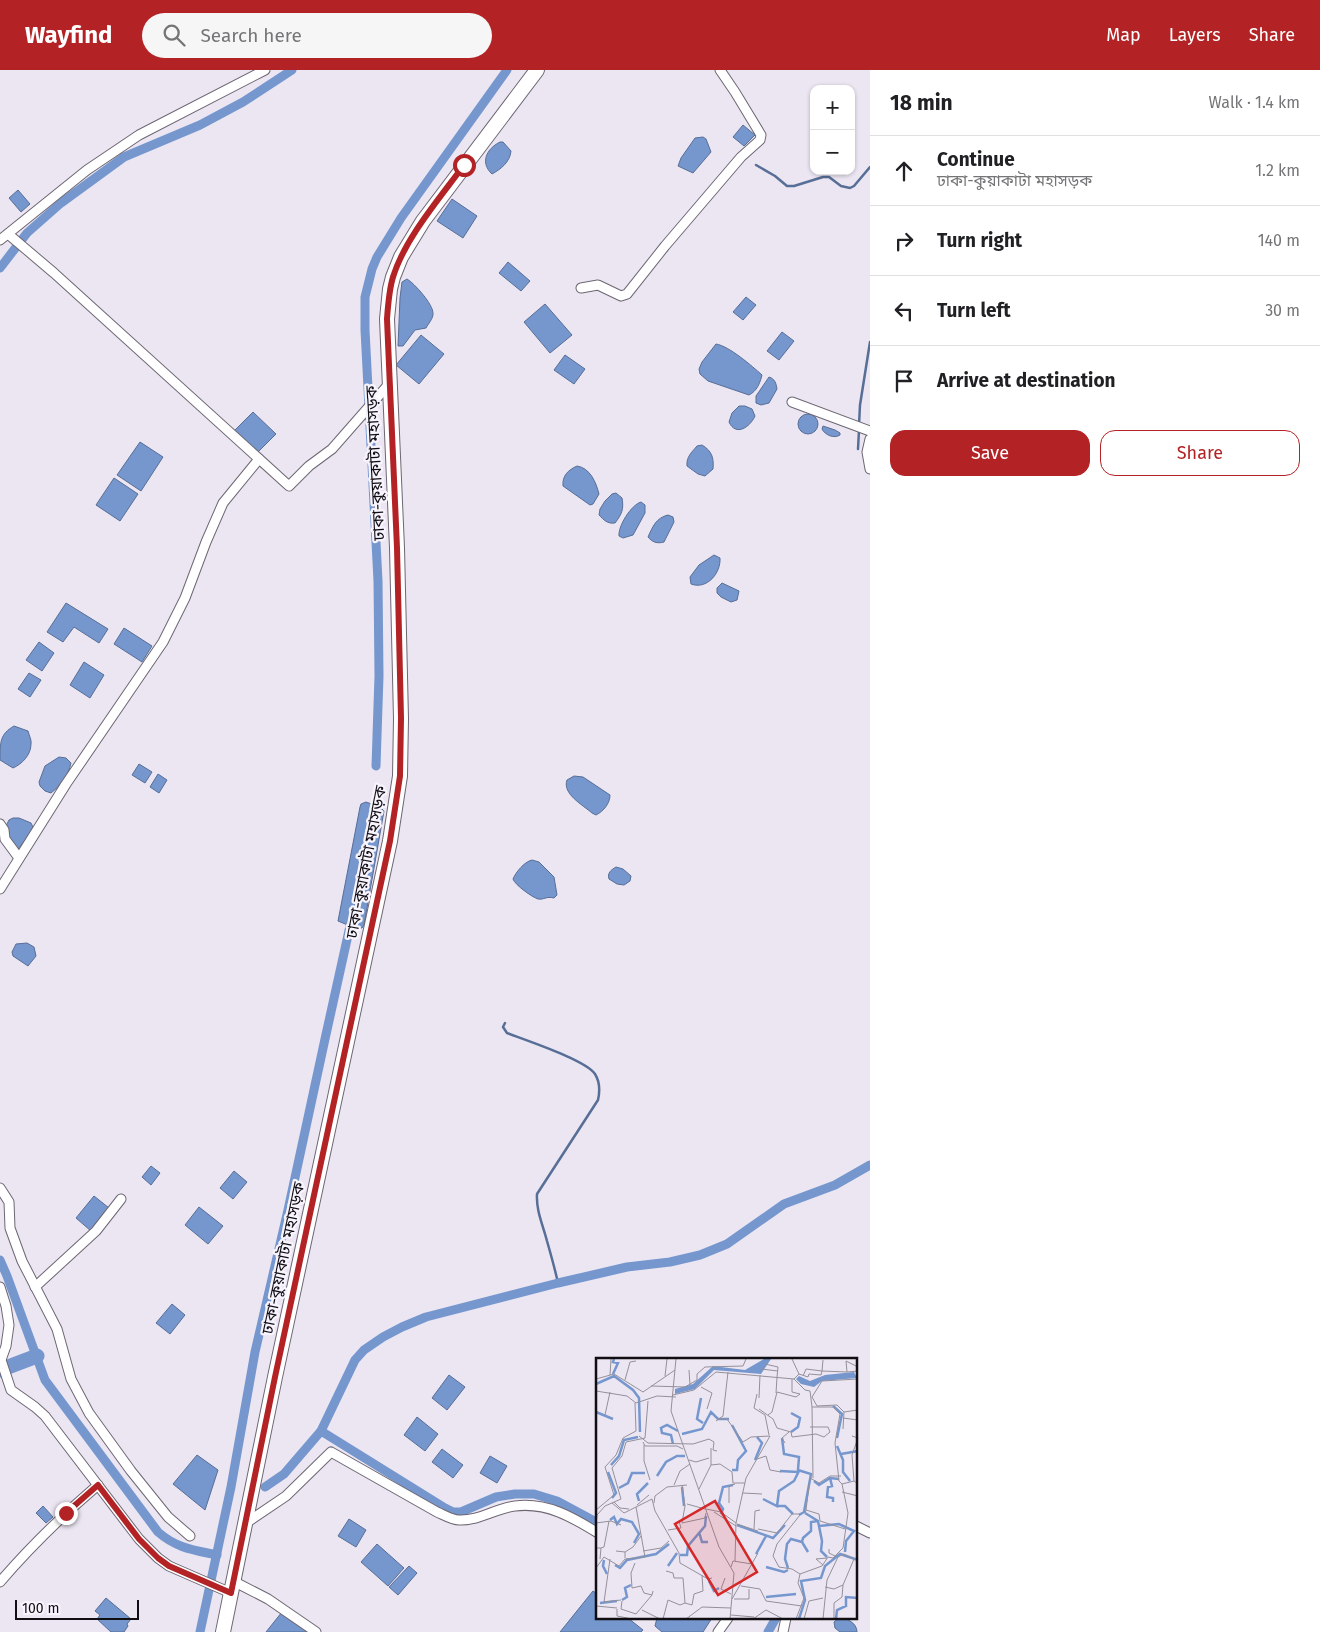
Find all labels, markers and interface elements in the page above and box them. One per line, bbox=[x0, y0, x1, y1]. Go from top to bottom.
search box bbox=[142, 13, 492, 58]
text: Wayfind bbox=[25, 21, 112, 49]
icon: search bbox=[160, 21, 188, 49]
text: Search here bbox=[200, 24, 302, 47]
text: Map bbox=[1106, 24, 1141, 46]
text: Layers bbox=[1169, 24, 1221, 46]
text: Share bbox=[1249, 24, 1295, 46]
map controls bbox=[810, 85, 855, 175]
button: + bbox=[810, 85, 855, 130]
text: 18 min bbox=[890, 90, 953, 116]
text: Walk · 1.4 km bbox=[1209, 93, 1300, 112]
button: − bbox=[810, 130, 855, 175]
text: Continue bbox=[937, 148, 1015, 171]
route start bbox=[453, 154, 476, 177]
icon: ahead bbox=[890, 157, 918, 185]
text: 1.2 km bbox=[1255, 161, 1300, 180]
text: ঢাকা-কুয়াকাটা মহাসড়ক bbox=[937, 171, 1092, 190]
icon: right bbox=[890, 227, 918, 255]
text: Turn right bbox=[937, 229, 1022, 252]
text: 140 m bbox=[1258, 231, 1300, 250]
icon: left bbox=[890, 297, 918, 325]
text: Turn left bbox=[937, 299, 1011, 322]
text: 30 m bbox=[1265, 301, 1300, 320]
icon: arrive bbox=[890, 367, 918, 395]
text: Arrive at destination bbox=[937, 369, 1116, 392]
street label: ঢাকা-কুয়াকাটা মহাসড়ক bbox=[361, 384, 389, 542]
button: Save bbox=[890, 430, 1090, 476]
button: Share bbox=[1100, 430, 1300, 476]
street label: ঢাকা-কুয়াকাটা মহাসড়ক bbox=[342, 783, 390, 941]
street label: ঢাকা-কুয়াকাটা মহাসড়ক bbox=[257, 1179, 309, 1337]
inset map bbox=[596, 1358, 858, 1620]
route end bbox=[55, 1502, 78, 1525]
scale bar bbox=[15, 1597, 139, 1620]
text: 100 m bbox=[22, 1600, 59, 1617]

